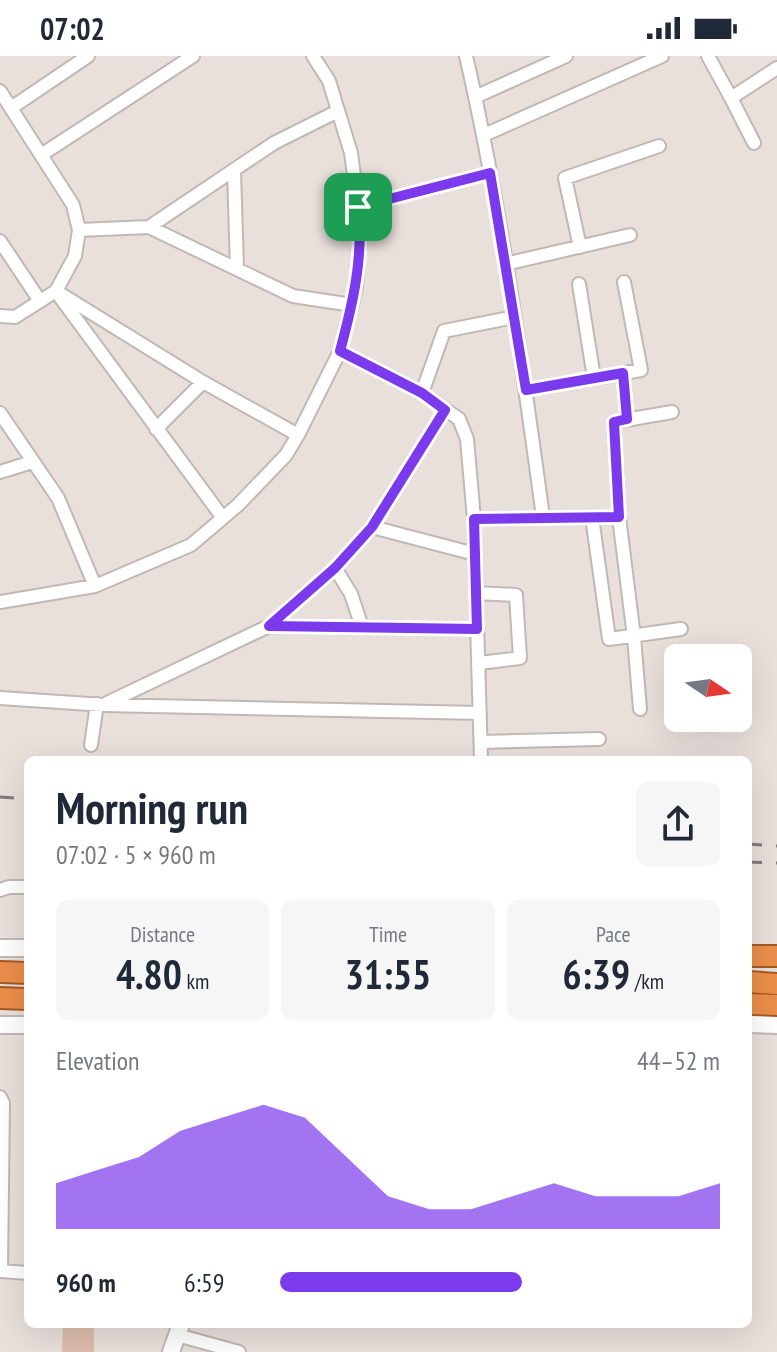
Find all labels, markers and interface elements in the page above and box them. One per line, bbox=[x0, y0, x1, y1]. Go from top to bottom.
text: 07:02 bbox=[40, 9, 105, 48]
pin bbox=[324, 173, 392, 241]
icon: arrive bbox=[336, 185, 380, 229]
north arrow bbox=[664, 644, 752, 732]
map controls bbox=[664, 644, 752, 732]
text: Morning run bbox=[56, 779, 248, 836]
button: share bbox=[636, 782, 720, 866]
text: 07:02 · 5 × 960 m bbox=[56, 838, 216, 871]
text: Distance bbox=[130, 920, 195, 948]
text: Time bbox=[369, 920, 407, 948]
text: Pace bbox=[596, 920, 631, 948]
text: 4.80 bbox=[116, 948, 182, 1000]
text: 31:55 bbox=[345, 948, 431, 1000]
text: 6:39 bbox=[563, 948, 630, 1000]
text: km bbox=[182, 967, 209, 995]
text: /km bbox=[630, 967, 664, 995]
text: Elevation bbox=[56, 1044, 139, 1077]
text: 44–52 m bbox=[637, 1044, 720, 1077]
text: 960 m bbox=[56, 1266, 116, 1299]
text: 6:59 bbox=[184, 1266, 224, 1299]

